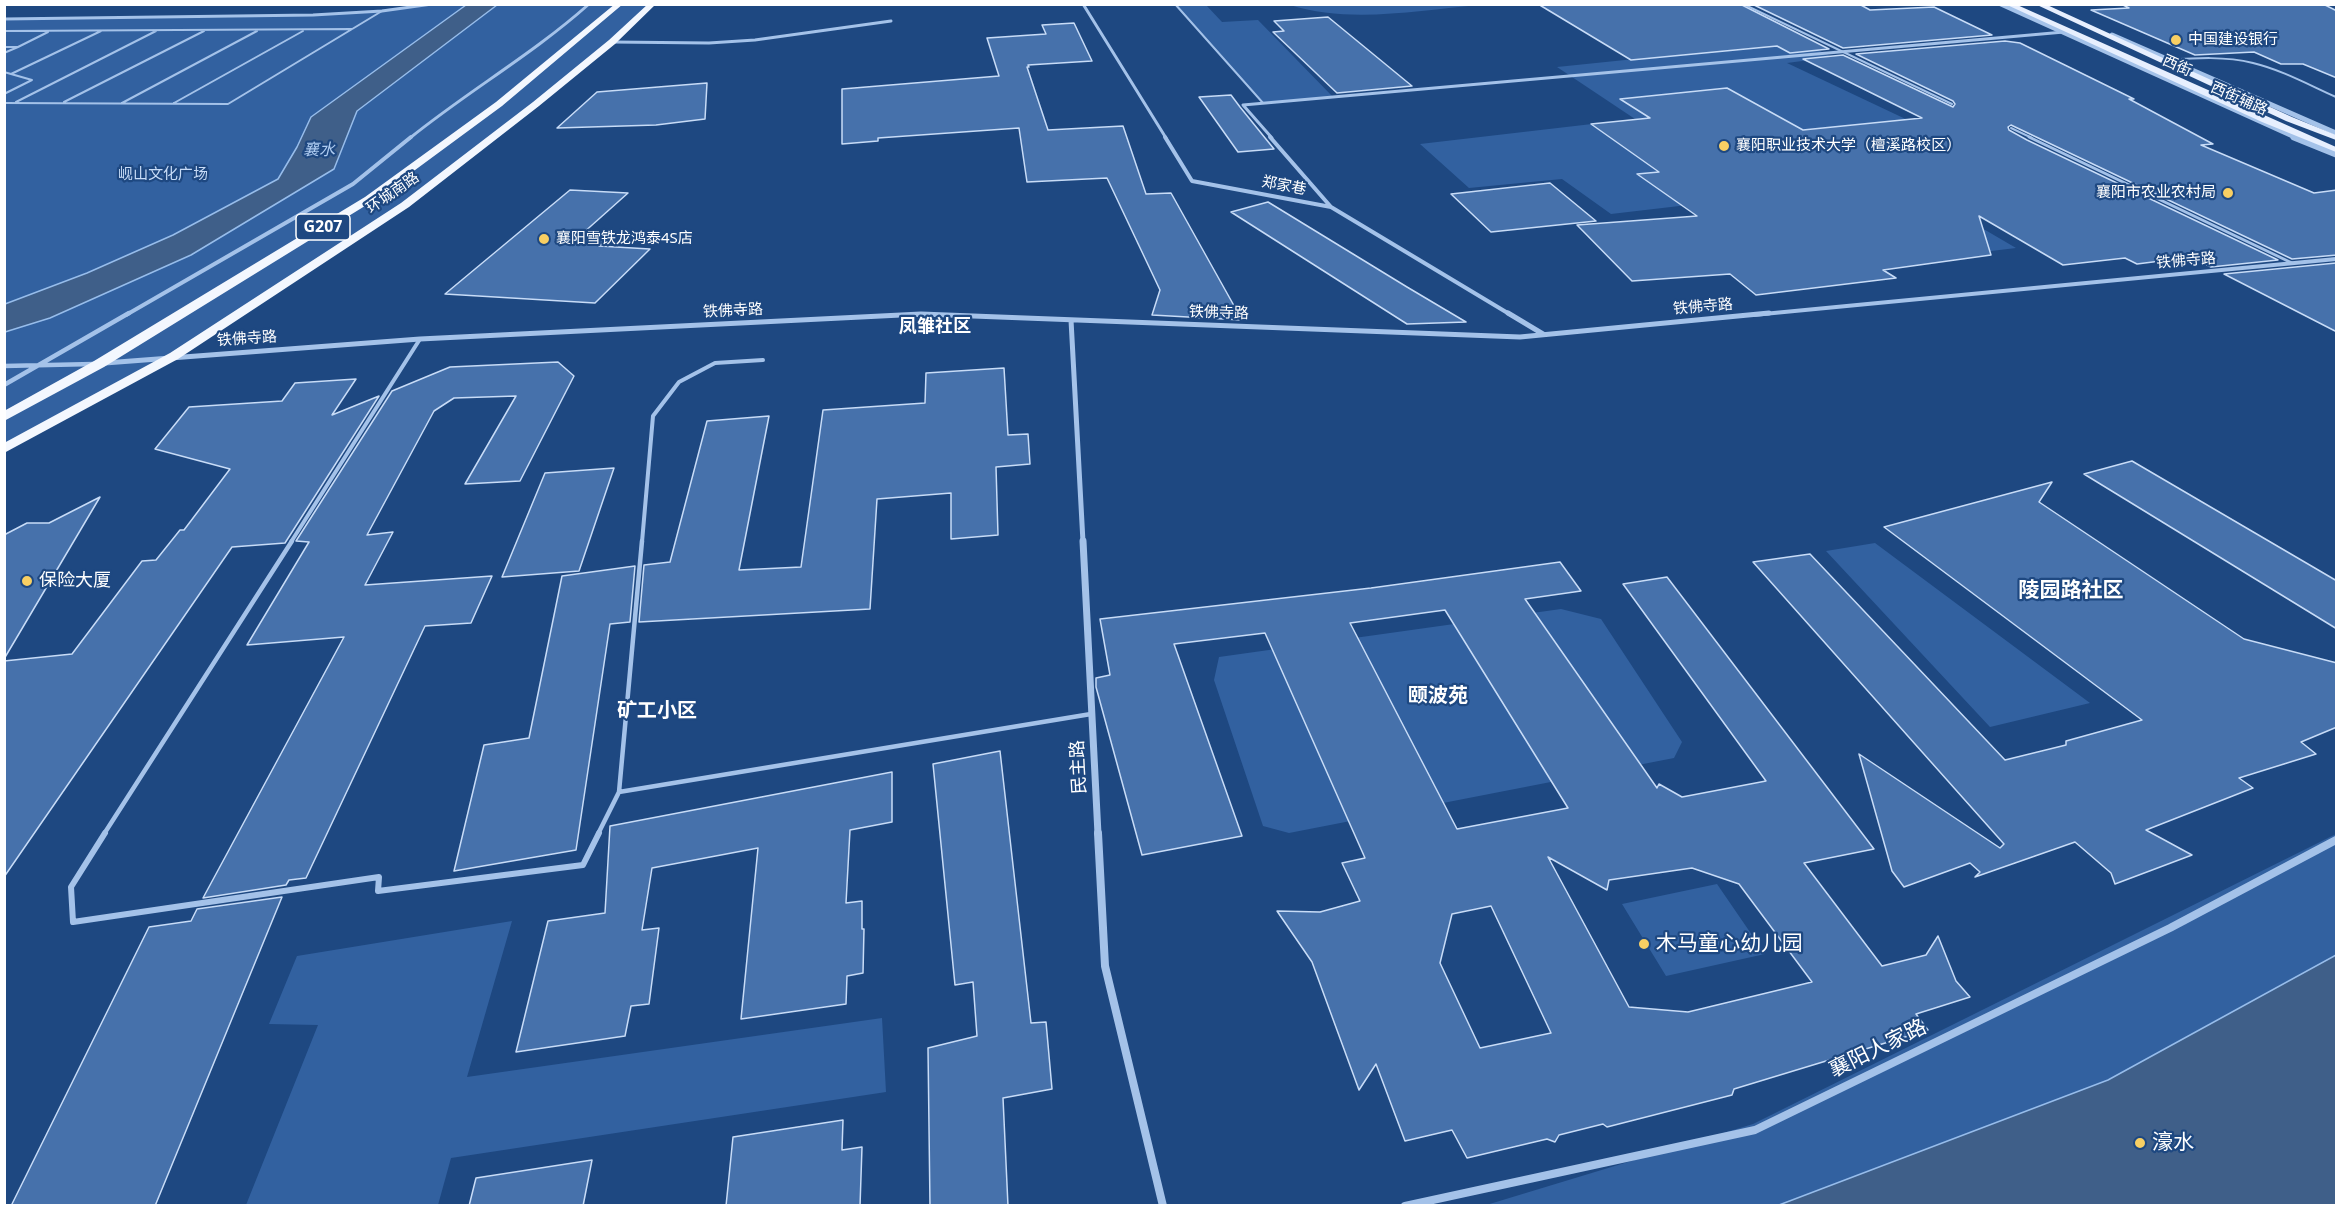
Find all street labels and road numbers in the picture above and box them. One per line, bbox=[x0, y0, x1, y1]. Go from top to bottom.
street label: 西街 bbox=[2160, 52, 2194, 80]
street label: 西街辅路 bbox=[2208, 79, 2270, 119]
street label: 环城南路 bbox=[363, 168, 423, 218]
street label: 郑家巷 bbox=[1260, 173, 1308, 199]
road number: G207 bbox=[296, 214, 350, 240]
street label: 铁佛寺路 bbox=[2155, 249, 2217, 273]
street label: 铁佛寺路 bbox=[1672, 295, 1734, 319]
street label: 铁佛寺路 bbox=[703, 300, 763, 322]
street label: 铁佛寺路 bbox=[1189, 303, 1249, 323]
street label: 铁佛寺路 bbox=[216, 328, 278, 350]
street label: 民主路 bbox=[1067, 739, 1091, 795]
street label: 襄阳人家路 bbox=[1825, 1015, 1931, 1083]

